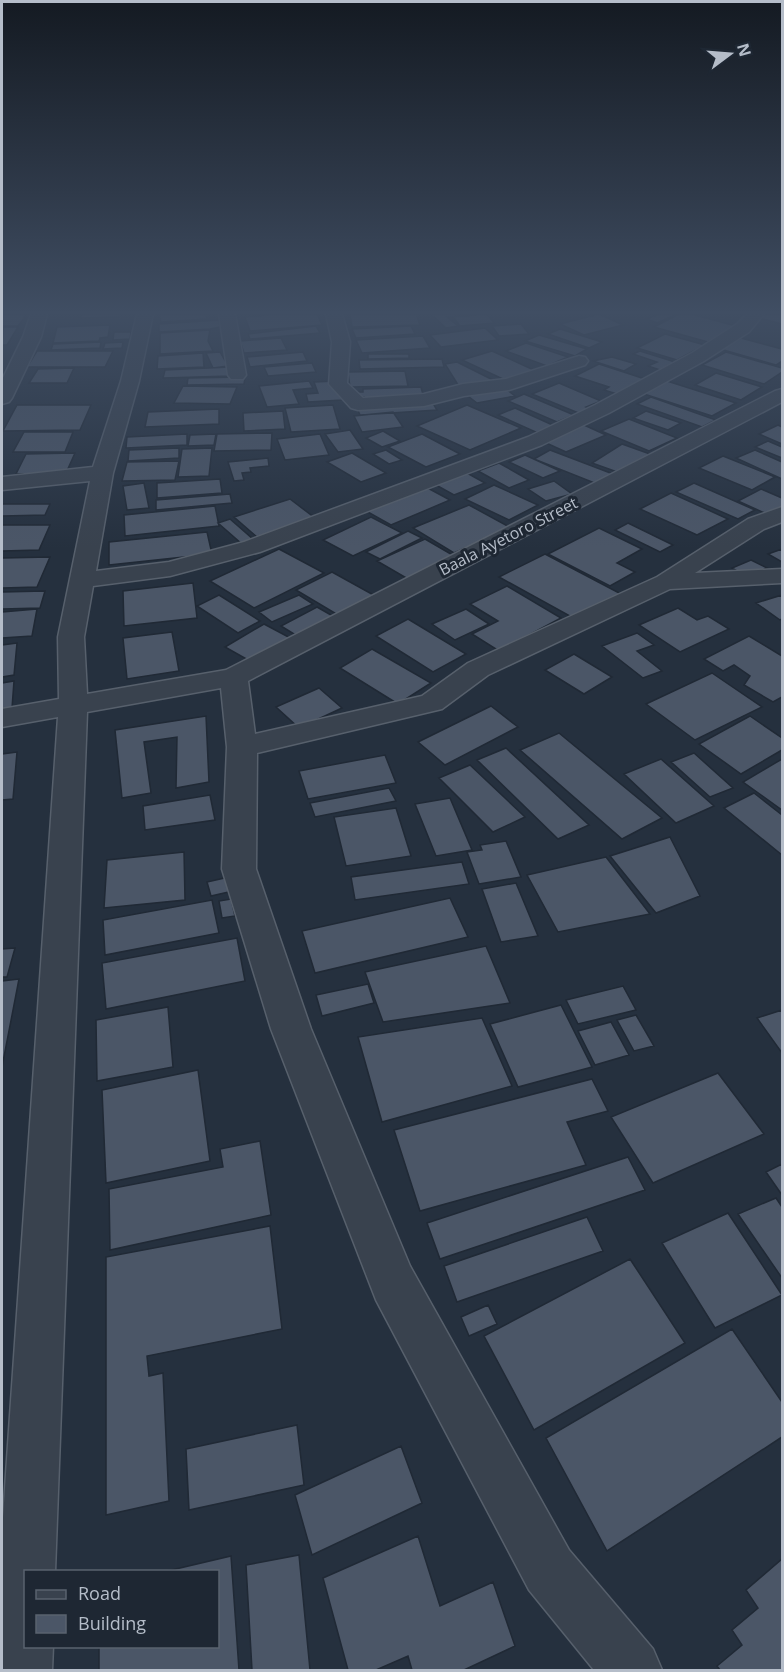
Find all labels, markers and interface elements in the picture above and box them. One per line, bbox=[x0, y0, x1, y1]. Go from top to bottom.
north arrow bbox=[700, 24, 760, 84]
text: N bbox=[732, 41, 757, 59]
street label: Baala Ayetoro Street bbox=[435, 491, 581, 580]
legend bbox=[24, 1570, 219, 1648]
text: Road bbox=[78, 1581, 121, 1605]
text: Building bbox=[78, 1611, 146, 1635]

